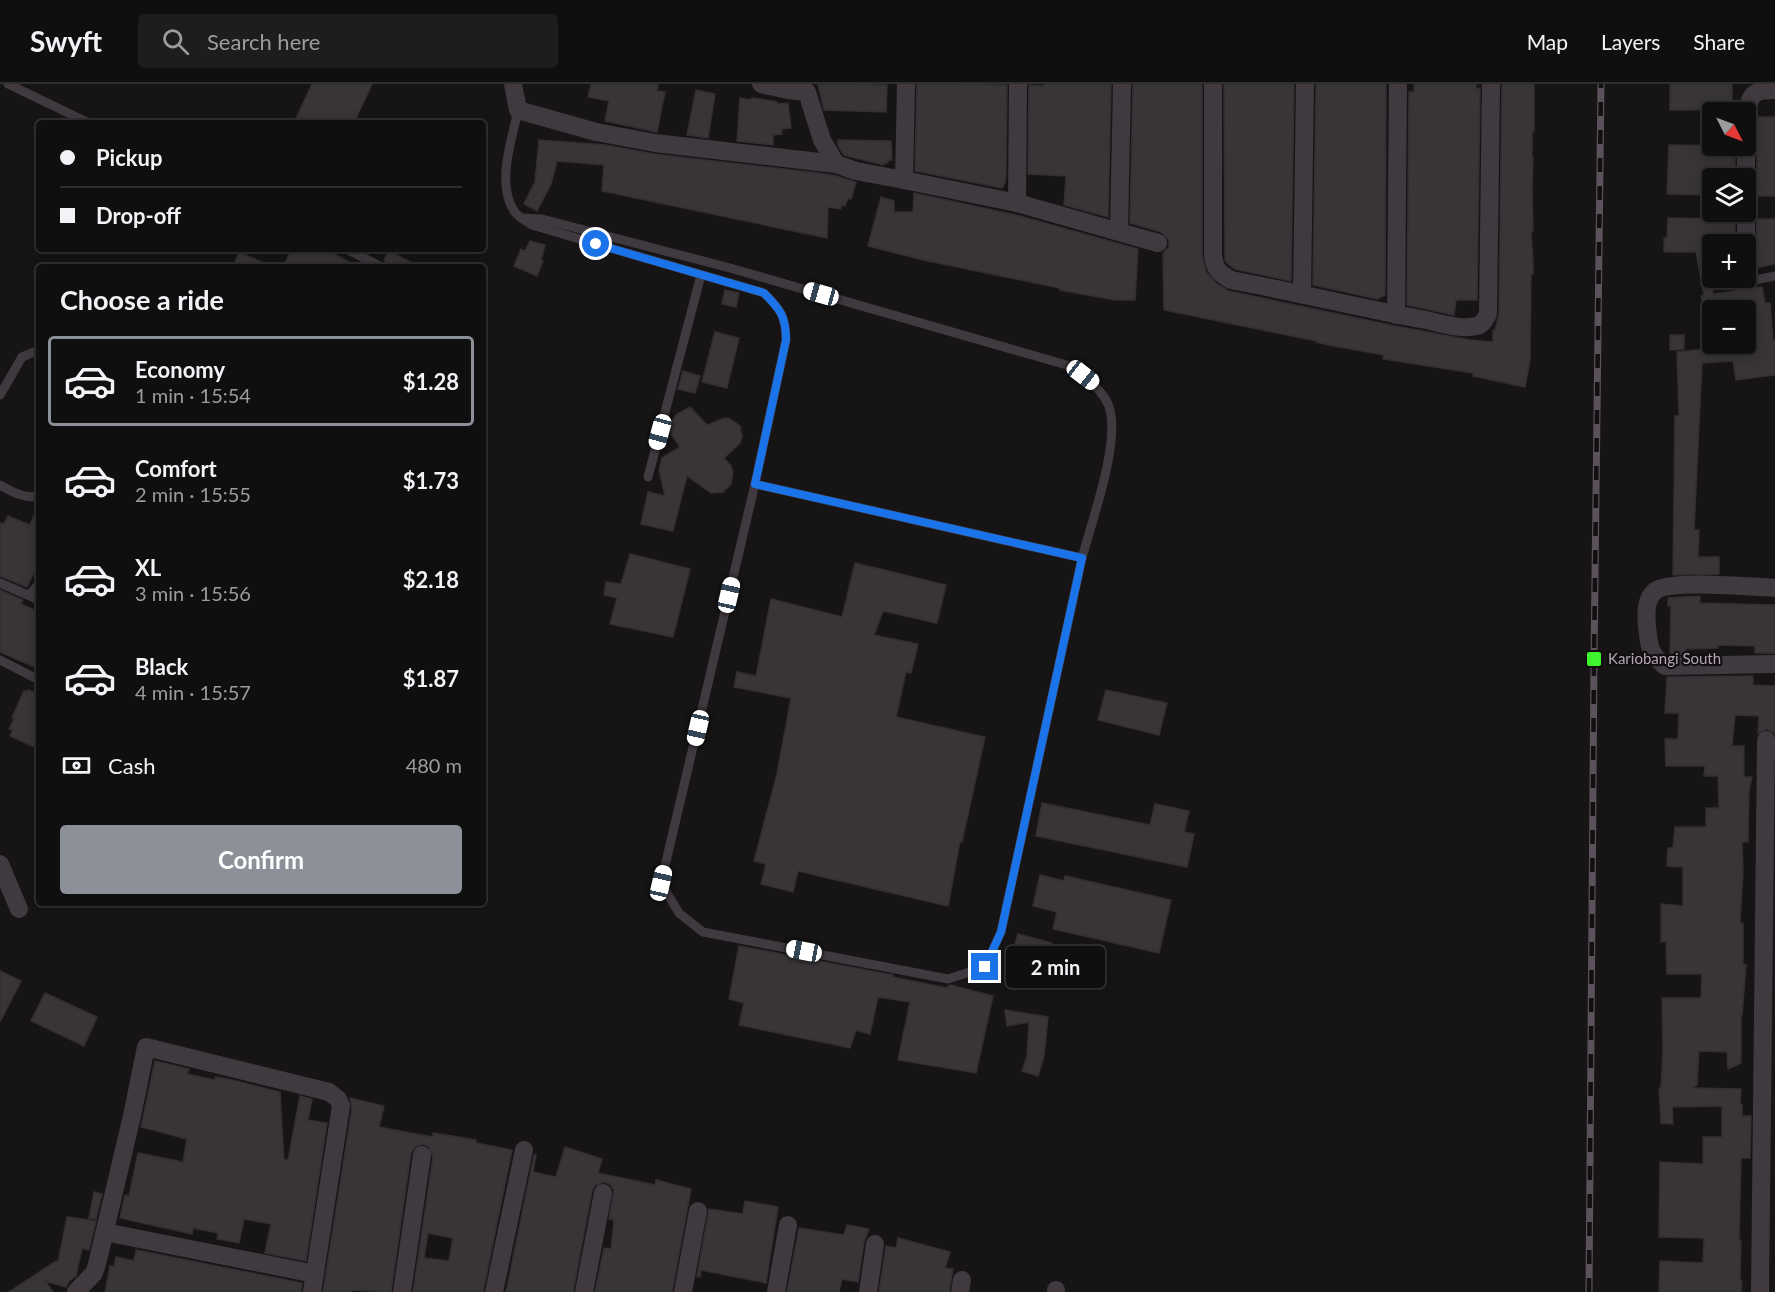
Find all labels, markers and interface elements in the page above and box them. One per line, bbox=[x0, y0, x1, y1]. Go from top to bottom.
search box bbox=[138, 14, 558, 68]
text: Swyft bbox=[30, 24, 102, 58]
icon: search bbox=[159, 25, 192, 58]
text: Search here bbox=[207, 28, 320, 55]
text: Map bbox=[1527, 29, 1568, 54]
text: Layers bbox=[1601, 29, 1660, 54]
text: Share bbox=[1693, 29, 1745, 54]
north arrow bbox=[1702, 102, 1756, 156]
map controls bbox=[1702, 102, 1756, 354]
text: Pickup bbox=[96, 144, 162, 171]
button: layers bbox=[1702, 168, 1756, 222]
text: Drop-off bbox=[96, 202, 181, 229]
route start bbox=[582, 230, 609, 257]
button: + bbox=[1702, 234, 1756, 288]
car bbox=[801, 280, 841, 308]
text: Choose a ride bbox=[60, 283, 224, 316]
button: − bbox=[1702, 300, 1756, 354]
icon: car bbox=[63, 354, 117, 408]
text: Economy bbox=[135, 356, 225, 383]
car bbox=[1063, 357, 1103, 393]
text: $1.28 bbox=[403, 368, 459, 395]
text: 1 min · 15:54 bbox=[135, 383, 251, 407]
car bbox=[647, 412, 673, 452]
icon: car bbox=[63, 453, 117, 507]
text: Comfort bbox=[135, 455, 217, 482]
text: $1.73 bbox=[403, 467, 459, 494]
text: 2 min · 15:55 bbox=[135, 482, 251, 506]
icon: car bbox=[63, 552, 117, 606]
text: XL bbox=[135, 554, 161, 581]
text: $2.18 bbox=[403, 566, 459, 593]
car bbox=[716, 575, 742, 615]
text: 3 min · 15:56 bbox=[135, 581, 251, 605]
place label: Kariobangi South bbox=[1608, 649, 1721, 667]
marker: Kariobangi South bbox=[1585, 650, 1603, 668]
icon: car bbox=[63, 651, 117, 705]
text: Black bbox=[135, 653, 188, 680]
text: $1.87 bbox=[403, 665, 459, 692]
text: 4 min · 15:57 bbox=[135, 680, 251, 704]
car bbox=[685, 708, 711, 748]
icon: cash bbox=[60, 749, 93, 782]
text: Cash bbox=[108, 752, 155, 779]
text: 480 m bbox=[406, 753, 462, 777]
button: Confirm bbox=[60, 825, 462, 894]
car bbox=[648, 863, 674, 903]
car bbox=[785, 939, 823, 963]
callout: 2 min bbox=[1006, 946, 1105, 988]
route end bbox=[971, 953, 998, 980]
text: 2 min bbox=[1031, 955, 1080, 979]

